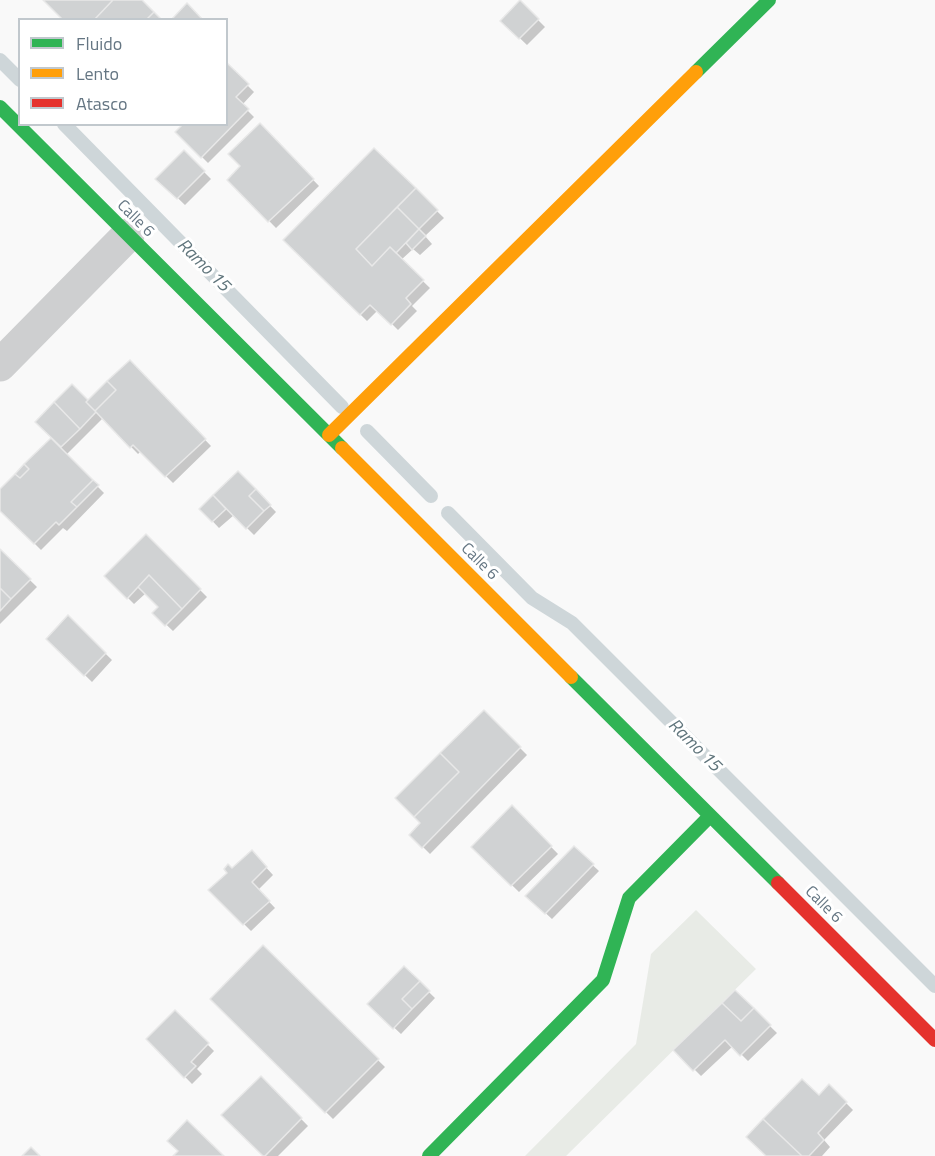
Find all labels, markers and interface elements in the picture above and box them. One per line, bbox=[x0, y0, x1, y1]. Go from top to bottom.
legend bbox=[18, 18, 228, 126]
text: Fluido bbox=[76, 30, 122, 57]
text: Lento bbox=[76, 60, 119, 87]
text: Atasco bbox=[76, 90, 127, 117]
street label: Calle 6 bbox=[112, 196, 158, 242]
water label: Ramo 15 bbox=[172, 235, 234, 297]
street label: Calle 6 bbox=[456, 539, 502, 585]
water label: Ramo 15 bbox=[663, 715, 725, 777]
street label: Calle 6 bbox=[800, 882, 846, 928]

